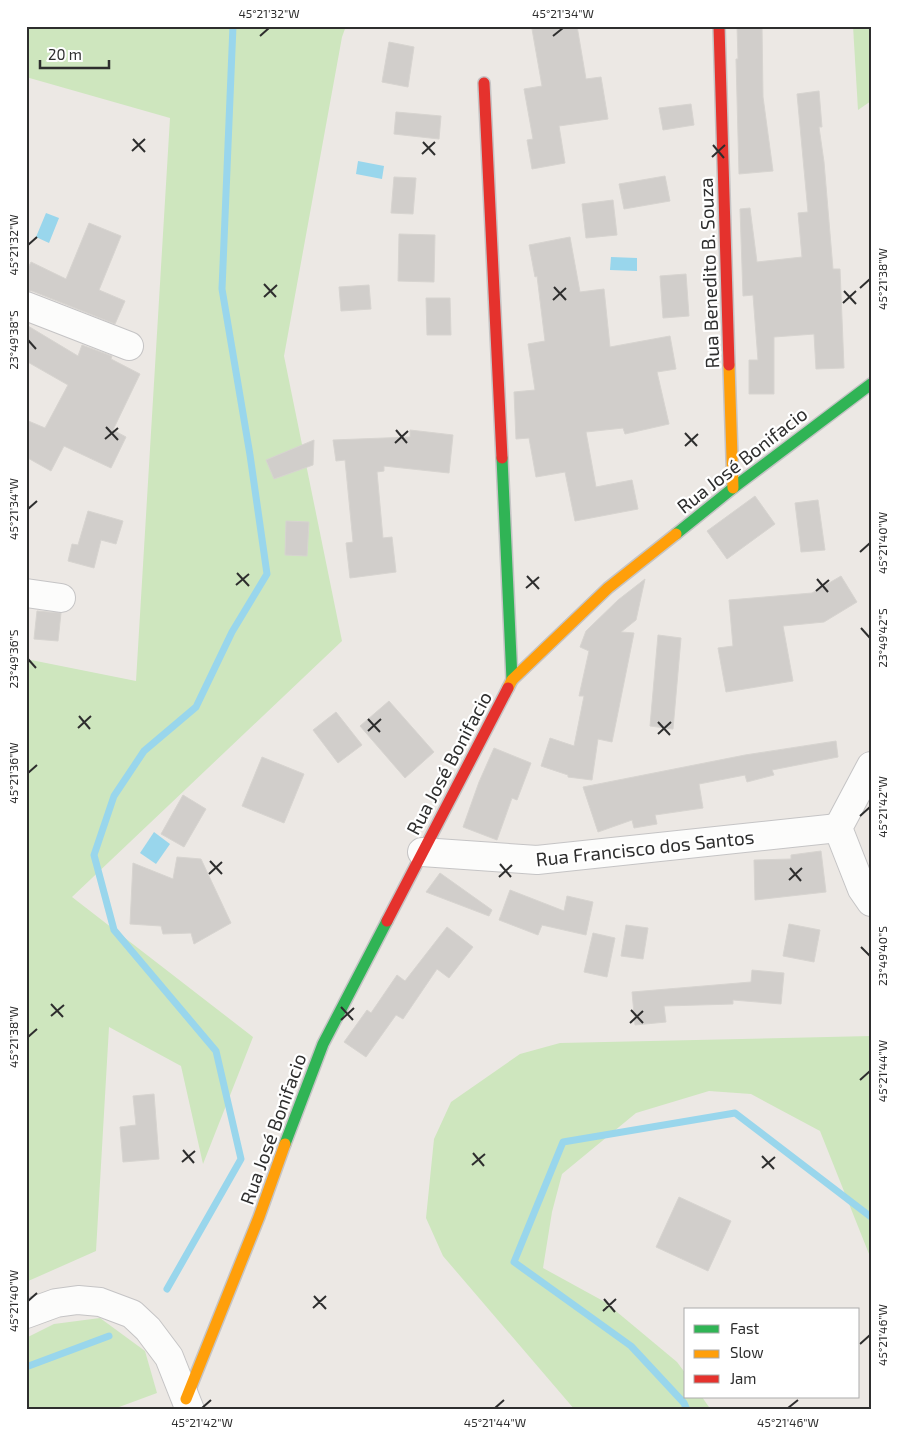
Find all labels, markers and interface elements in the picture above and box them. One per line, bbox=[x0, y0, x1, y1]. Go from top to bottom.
text: 45°21'32"W bbox=[238, 6, 300, 20]
text: 45°21'34"W bbox=[532, 6, 594, 20]
scale bar bbox=[40, 38, 109, 70]
text: 20 m bbox=[48, 45, 82, 63]
street label: Rua Benedito B. Souza bbox=[694, 177, 723, 369]
text: 45°21'32"W bbox=[6, 214, 20, 276]
text: 45°21'38"W bbox=[875, 248, 889, 310]
text: 23°49'38"S bbox=[6, 310, 20, 370]
street label: Rua José Bonifacio bbox=[672, 402, 811, 518]
text: 45°21'34"W bbox=[6, 478, 20, 540]
text: 45°21'40"W bbox=[875, 512, 889, 574]
text: 23°49'42"S bbox=[875, 608, 889, 668]
text: 23°49'36"S bbox=[6, 629, 20, 689]
street label: Rua José Bonifacio bbox=[401, 687, 496, 838]
text: 45°21'36"W bbox=[6, 742, 20, 804]
text: 45°21'42"W bbox=[875, 776, 889, 838]
street label: Rua Francisco dos Santos bbox=[535, 825, 755, 870]
text: 23°49'40"S bbox=[875, 926, 889, 986]
text: 45°21'38"W bbox=[6, 1006, 20, 1068]
text: 45°21'44"W bbox=[875, 1040, 889, 1102]
street label: Rua José Bonifacio bbox=[235, 1050, 311, 1207]
text: 45°21'40"W bbox=[6, 1270, 20, 1332]
text: 45°21'46"W bbox=[875, 1304, 889, 1366]
legend bbox=[684, 1308, 860, 1398]
text: Fast bbox=[730, 1319, 760, 1337]
text: Slow bbox=[730, 1343, 764, 1361]
text: Jam bbox=[730, 1369, 756, 1387]
text: 45°21'42"W bbox=[171, 1415, 233, 1429]
text: 45°21'44"W bbox=[464, 1415, 526, 1429]
text: 45°21'46"W bbox=[757, 1415, 819, 1429]

